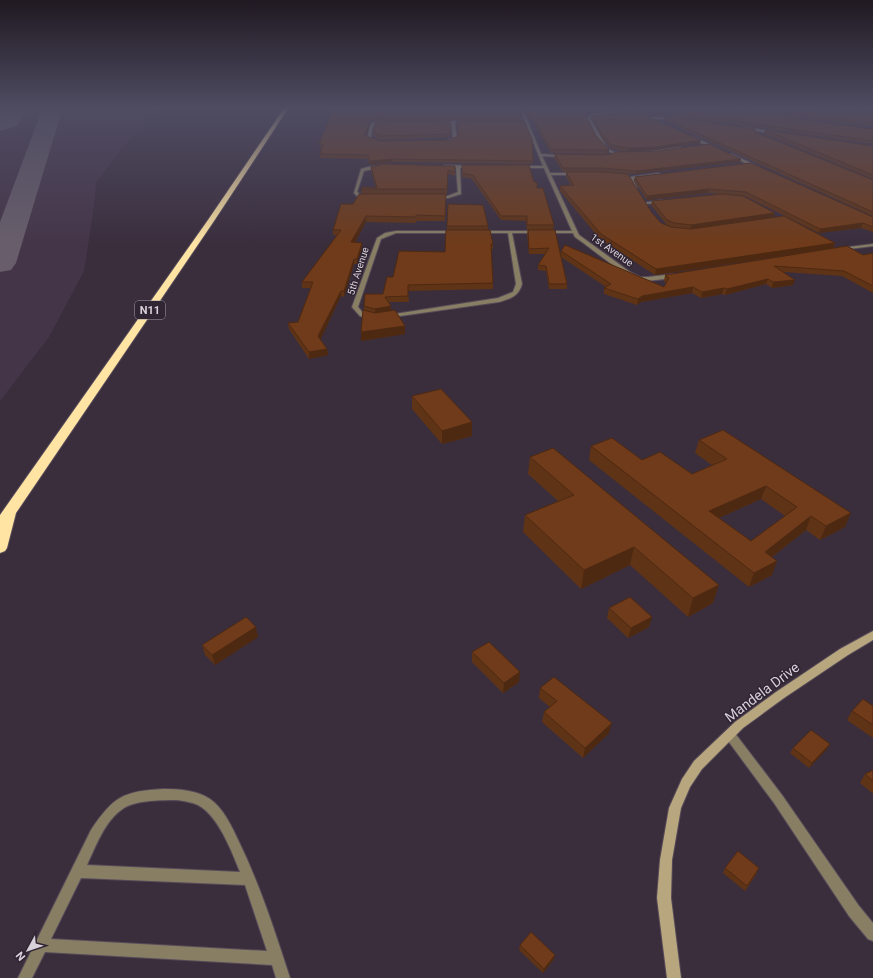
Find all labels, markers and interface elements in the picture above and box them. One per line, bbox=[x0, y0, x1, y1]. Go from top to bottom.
street label: 1st Avenue bbox=[589, 231, 635, 269]
street label: 5th Avenue bbox=[345, 246, 371, 296]
road number: N11 bbox=[135, 301, 165, 319]
street label: Mandela Drive bbox=[722, 659, 802, 725]
north arrow bbox=[8, 930, 48, 970]
text: N bbox=[13, 949, 28, 963]

